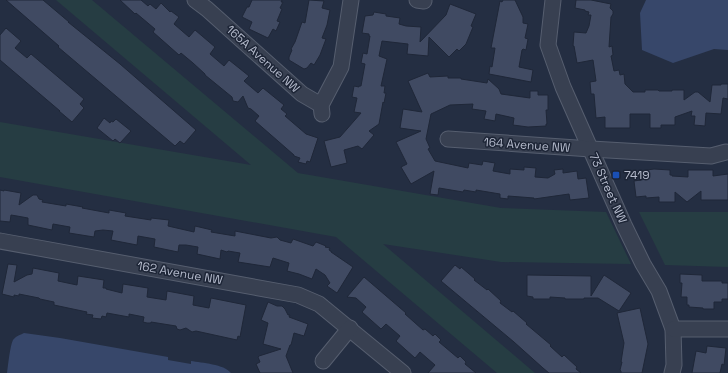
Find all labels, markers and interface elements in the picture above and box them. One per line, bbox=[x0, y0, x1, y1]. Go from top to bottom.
street label: 165A Avenue NW bbox=[223, 22, 304, 97]
street label: 164 Avenue NW bbox=[483, 134, 571, 156]
street label: 73 Street NW bbox=[585, 150, 631, 226]
place label: 7419 bbox=[624, 167, 650, 183]
marker: 7419 bbox=[611, 170, 621, 180]
street label: 162 Avenue NW bbox=[136, 258, 224, 288]

